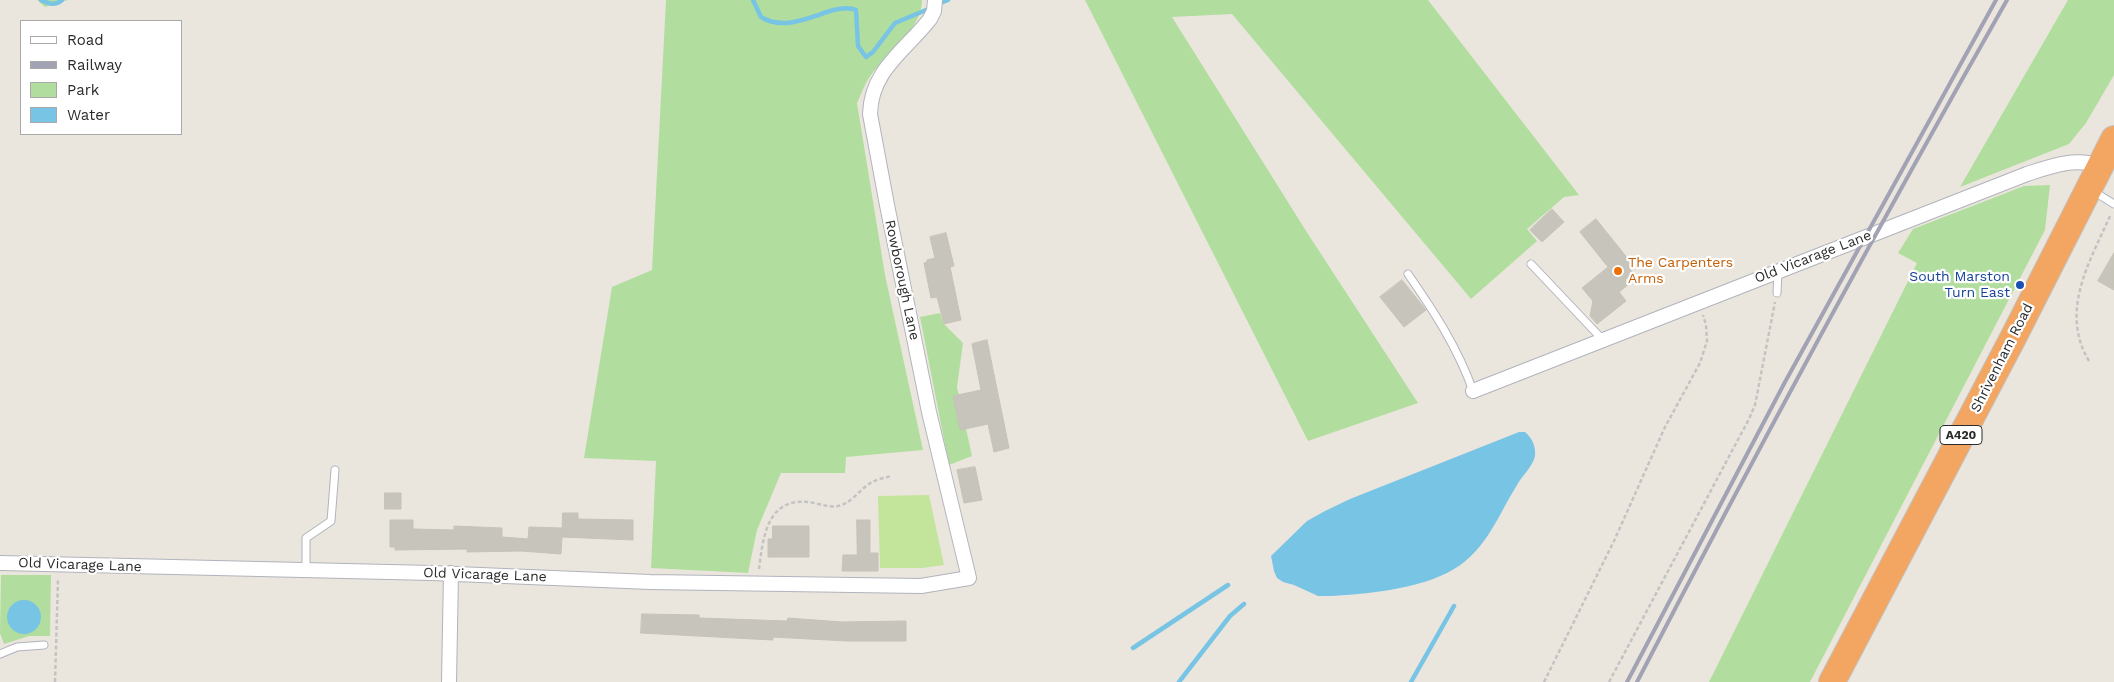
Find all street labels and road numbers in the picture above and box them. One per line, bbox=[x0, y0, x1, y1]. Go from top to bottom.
street label: Rowborough Lane bbox=[881, 218, 923, 342]
street label: Old Vicarage Lane bbox=[1752, 227, 1874, 287]
street label: Shrivenham Road bbox=[1967, 301, 2037, 415]
road number: A420 bbox=[1940, 426, 1982, 444]
street label: Old Vicarage Lane bbox=[18, 554, 142, 576]
street label: Old Vicarage Lane bbox=[423, 564, 547, 586]

